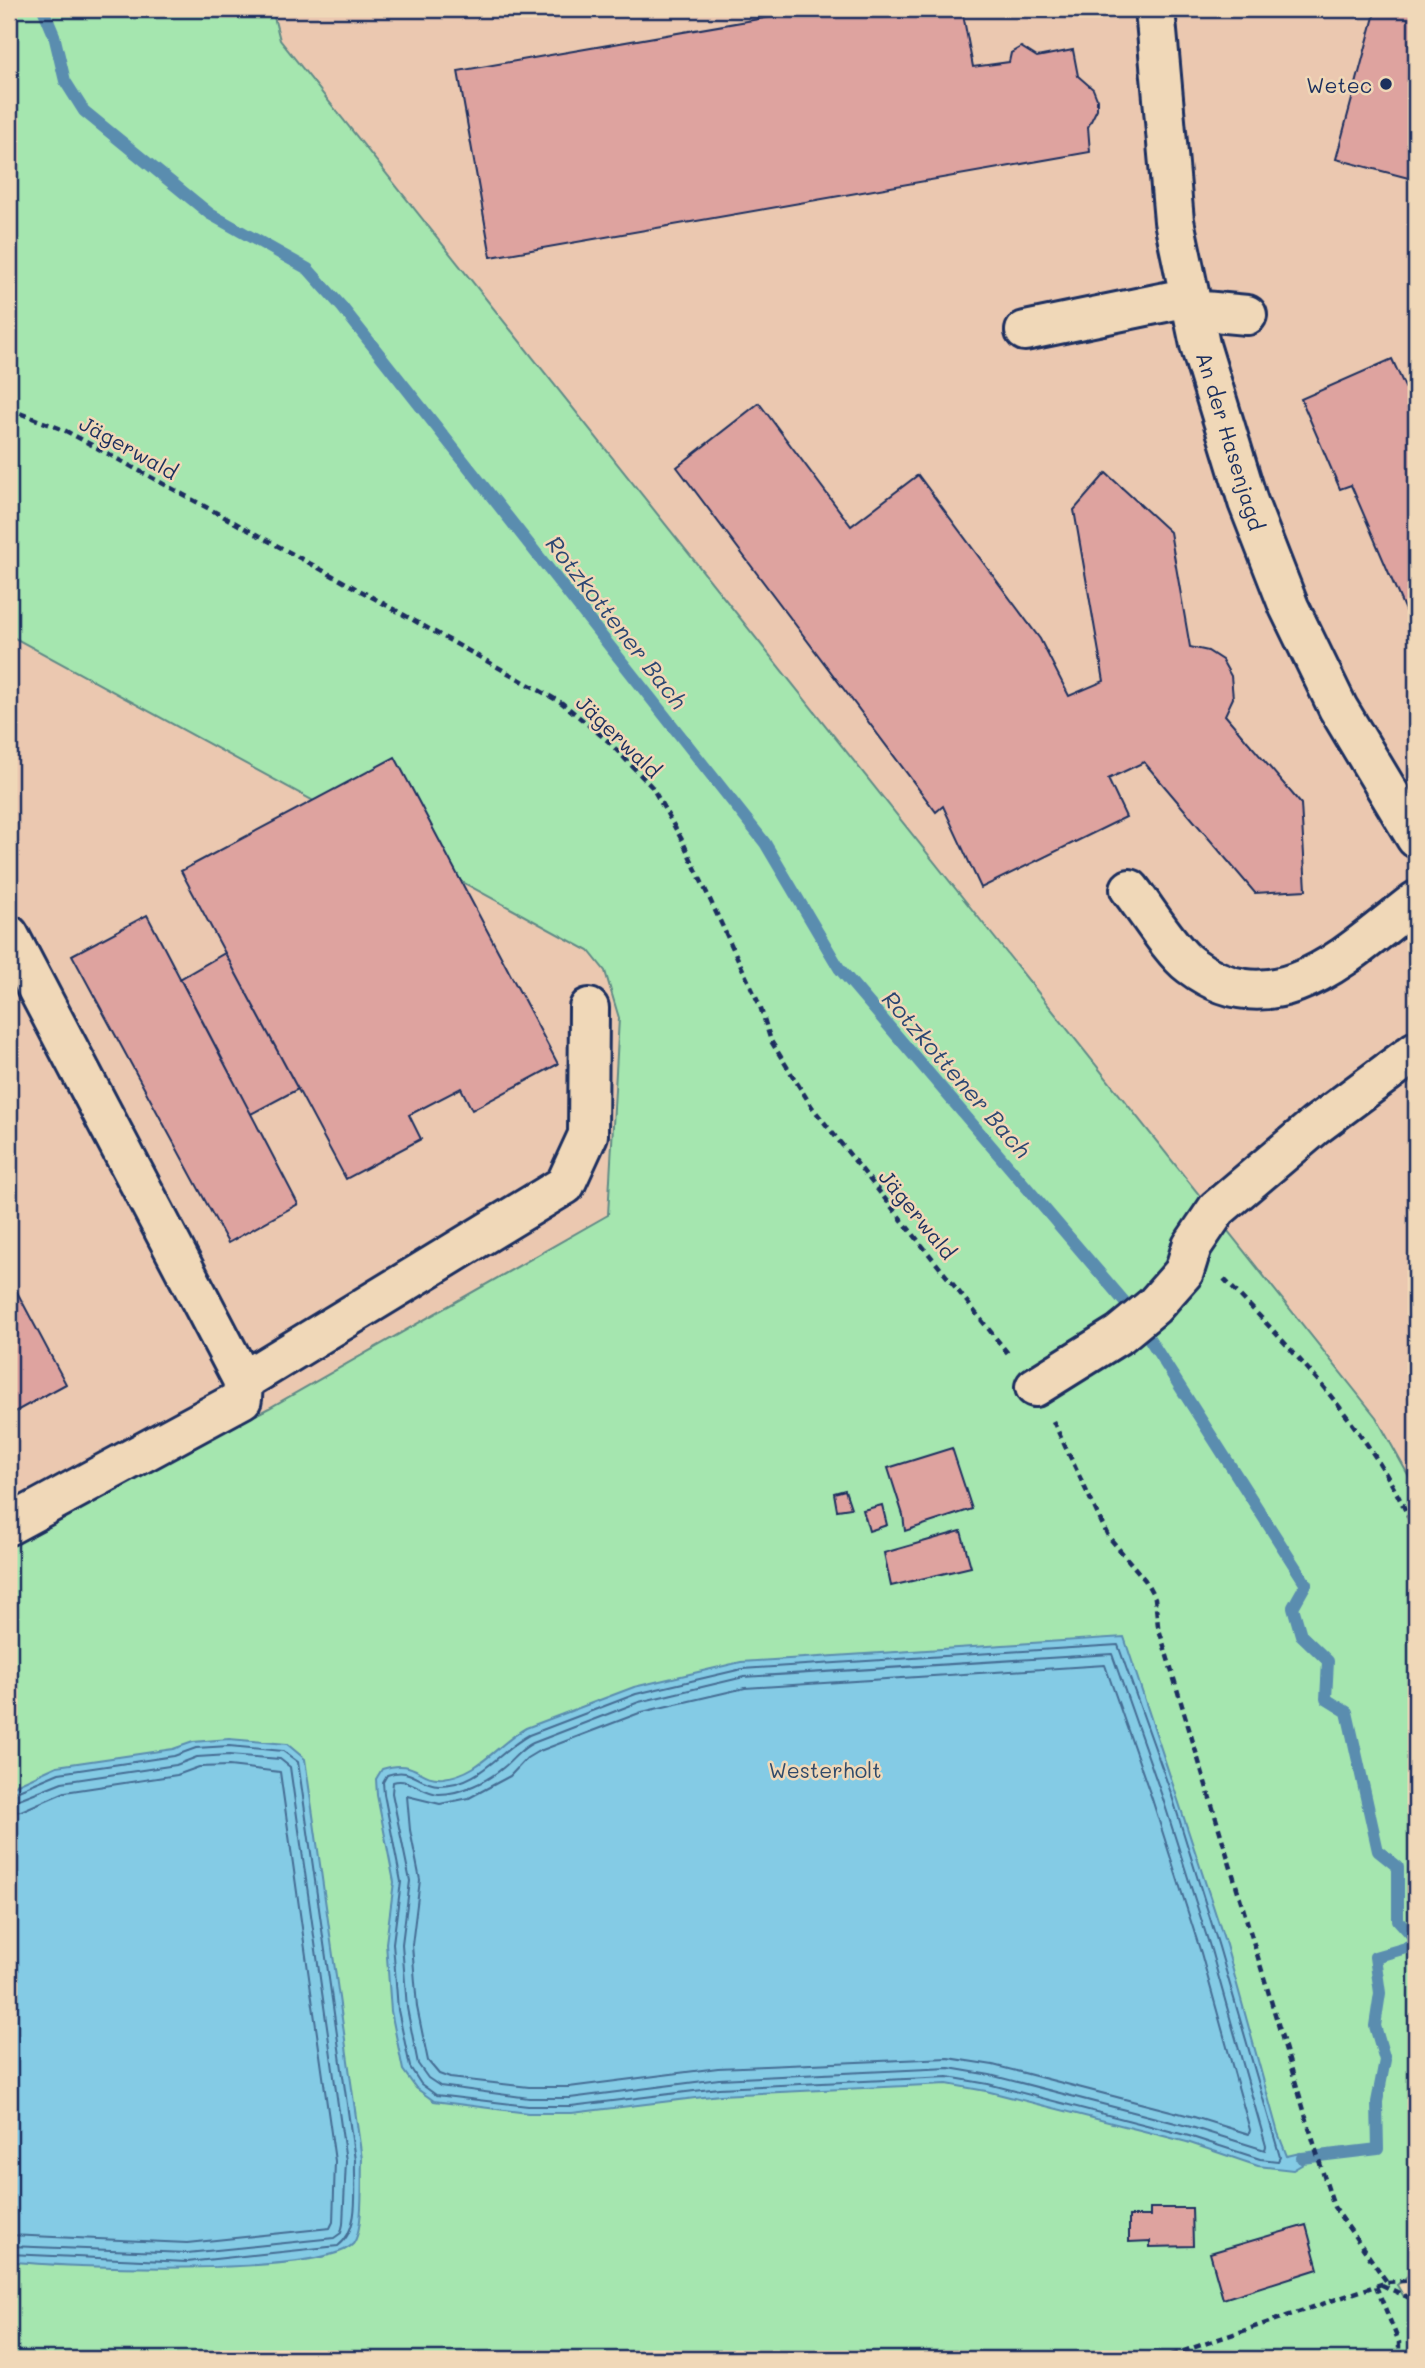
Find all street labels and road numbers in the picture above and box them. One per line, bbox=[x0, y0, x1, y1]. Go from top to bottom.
street label: An der Hasenjagd bbox=[1191, 349, 1271, 533]
street label: Jägerwald bbox=[75, 409, 183, 485]
street label: Jägerwald bbox=[571, 689, 667, 783]
street label: Jägerwald bbox=[873, 1163, 963, 1265]

